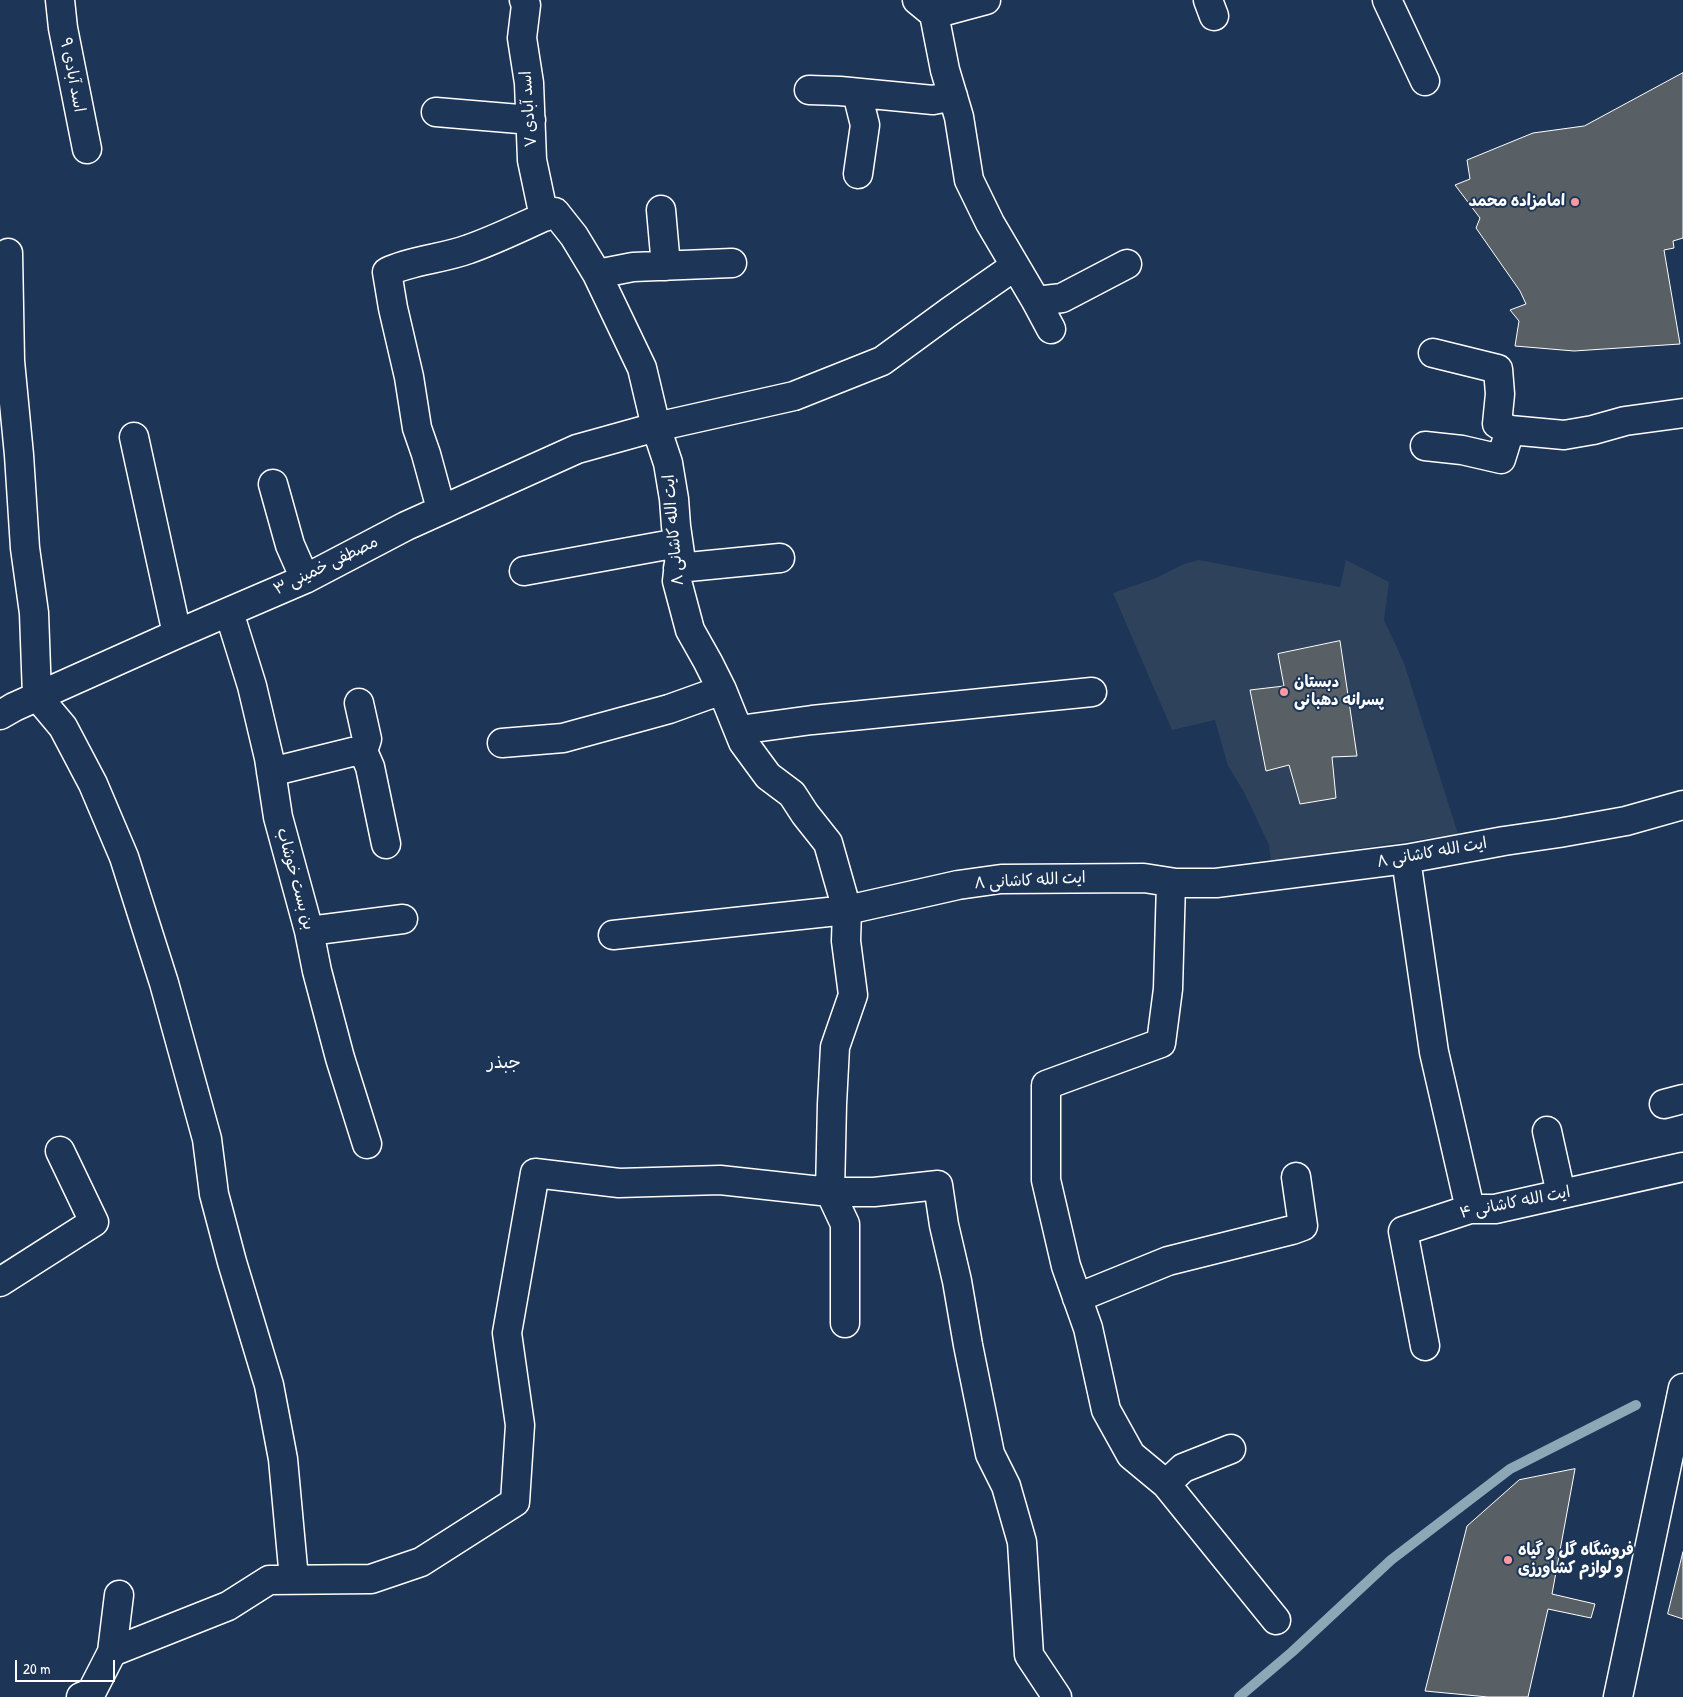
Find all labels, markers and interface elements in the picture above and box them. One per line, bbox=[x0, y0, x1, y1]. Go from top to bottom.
street label: اسد آبادی ۹ bbox=[55, 36, 89, 114]
street label: اسد آبادی ۷ bbox=[517, 70, 541, 148]
place label: امامزاده محمد bbox=[1469, 192, 1565, 212]
marker: امامزاده محمد bbox=[1569, 196, 1581, 208]
street label: ایت الله کاشانی ۸ bbox=[660, 474, 688, 586]
street label: مصطفی خمینی ۳ bbox=[271, 532, 381, 600]
place label: دبستان پسرانه دهبانی bbox=[1294, 673, 1384, 711]
marker: دبستان پسرانه دهبانی bbox=[1278, 686, 1290, 698]
street label: بن بست خوشاب bbox=[272, 826, 318, 932]
street label: ایت الله کاشانی ۸ bbox=[1375, 834, 1489, 872]
street label: ایت الله کاشانی ۸ bbox=[974, 868, 1086, 894]
district label: جبذر bbox=[487, 1052, 521, 1074]
street label: ایت الله کاشانی ۴ bbox=[1458, 1183, 1572, 1223]
place label: فروشگاه گل و گیاه و لوازم کشاورزی bbox=[1518, 1541, 1634, 1579]
marker: فروشگاه گل و گیاه و لوازم کشاورزی bbox=[1502, 1554, 1514, 1566]
scale bar bbox=[18, 1650, 118, 1682]
text: 20 m bbox=[23, 1658, 50, 1679]

